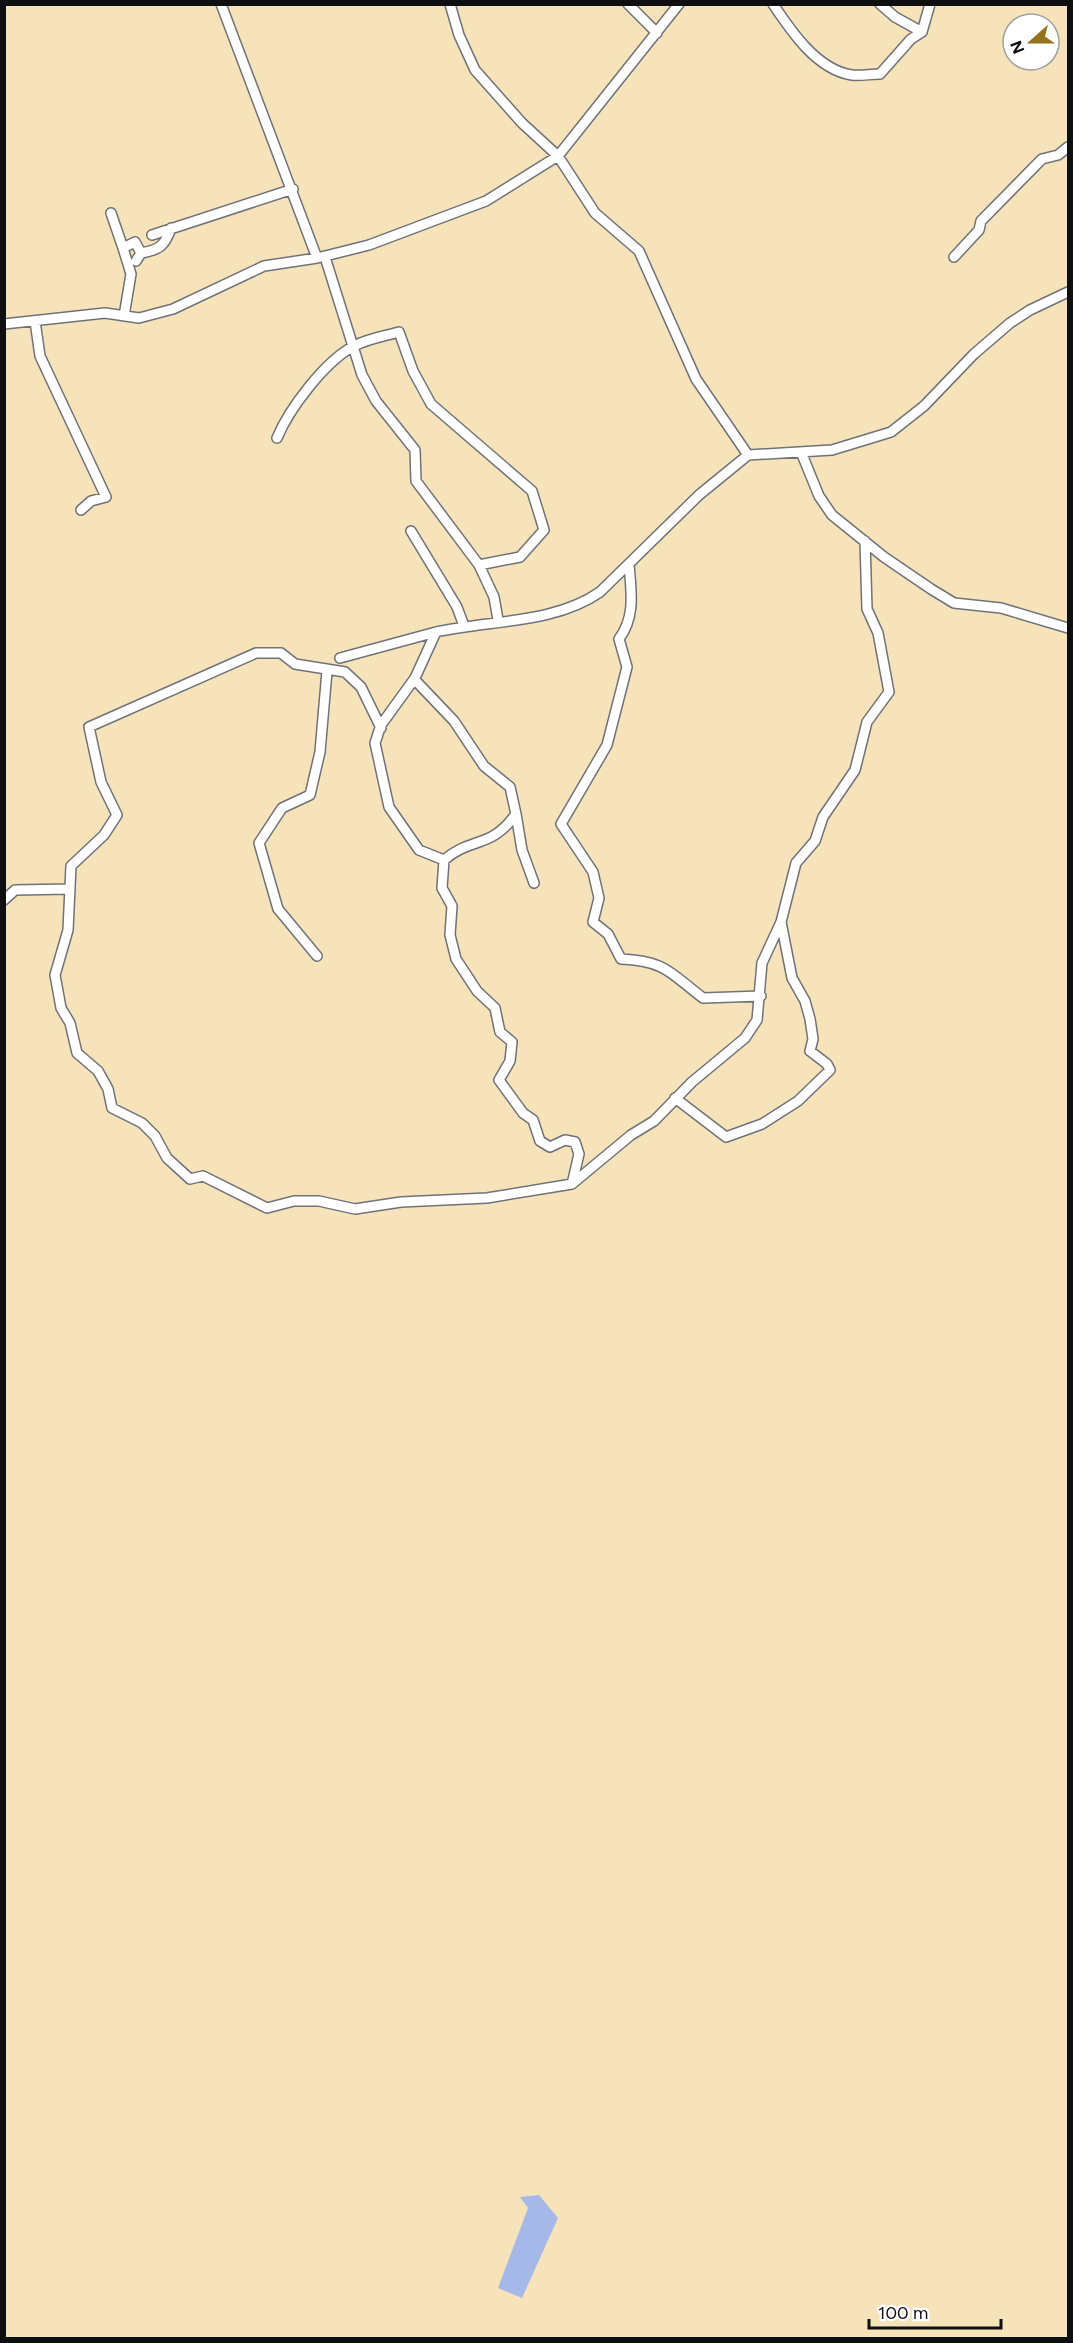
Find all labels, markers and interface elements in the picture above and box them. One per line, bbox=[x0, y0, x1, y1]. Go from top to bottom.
north arrow bbox=[1001, 12, 1061, 72]
text: N bbox=[1006, 38, 1029, 56]
scale bar bbox=[869, 2292, 1001, 2330]
text: 100 m bbox=[878, 2302, 928, 2324]

